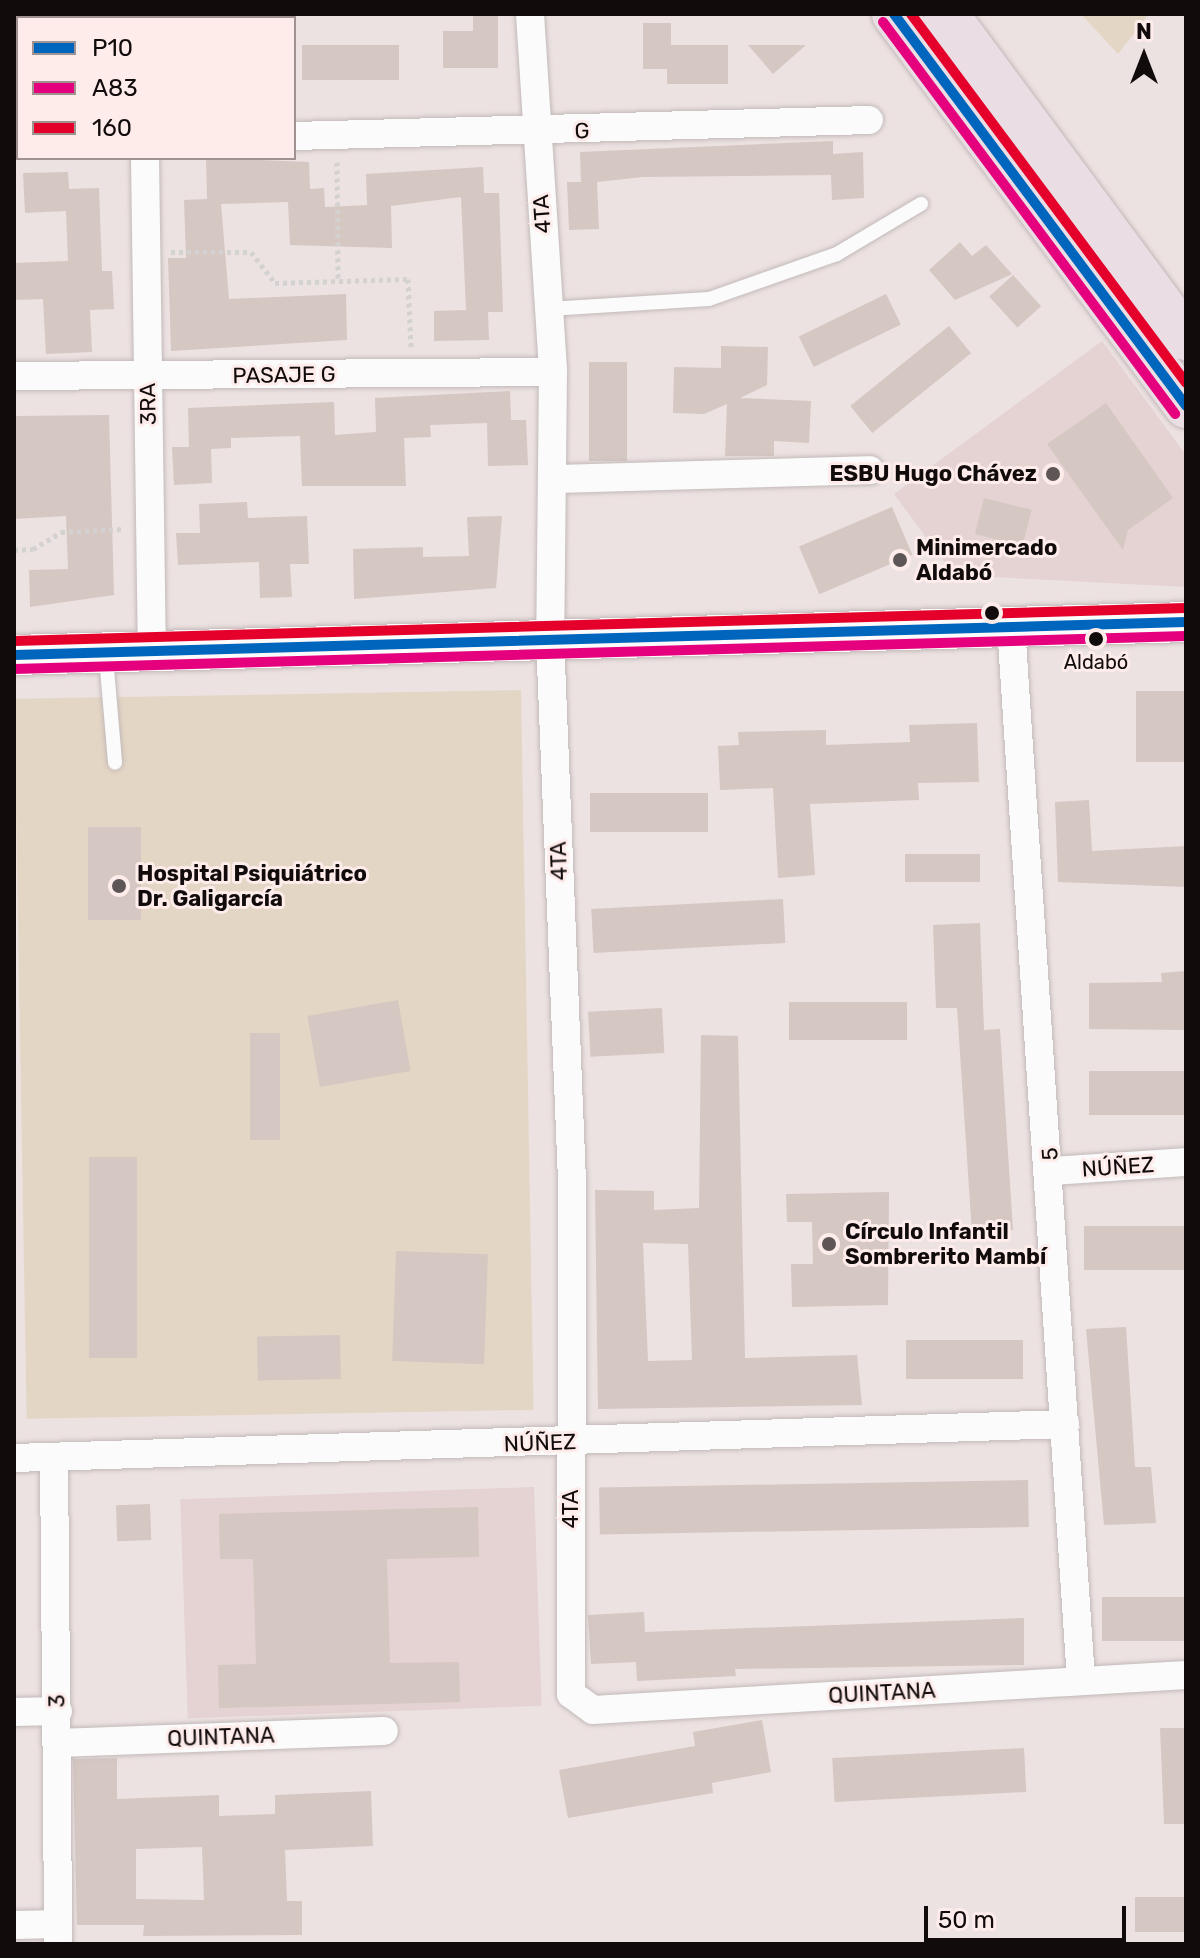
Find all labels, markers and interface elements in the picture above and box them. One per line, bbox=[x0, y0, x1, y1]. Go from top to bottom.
legend bbox=[16, 16, 296, 160]
north arrow bbox=[1104, 16, 1184, 96]
text: N bbox=[1136, 18, 1152, 45]
text: P10 bbox=[92, 34, 133, 62]
text: A83 bbox=[92, 74, 138, 102]
text: 160 bbox=[92, 114, 132, 142]
street label: G bbox=[574, 118, 590, 144]
street label: 4TA bbox=[527, 194, 557, 234]
street label: PASAJE G bbox=[232, 361, 336, 389]
street label: 3RA bbox=[134, 383, 162, 425]
place label: ESBU Hugo Chávez bbox=[829, 461, 1037, 487]
marker: ESBU Hugo Chávez bbox=[1044, 465, 1062, 483]
place label: Minimercado Aldabó bbox=[916, 534, 1057, 586]
marker: Minimercado Aldabó bbox=[891, 551, 909, 569]
unlabelled marker bbox=[984, 605, 1000, 621]
marker: Aldabó bbox=[1088, 631, 1104, 647]
place label: Aldabó bbox=[1064, 650, 1128, 674]
street label: 4TA bbox=[545, 841, 573, 881]
place label: Hospital Psiquiátrico Dr. Galigarcía bbox=[137, 860, 367, 912]
marker: Hospital Psiquiátrico Dr. Galigarcía bbox=[108, 875, 130, 897]
street label: 5 bbox=[1036, 1147, 1064, 1161]
street label: NÚÑEZ bbox=[1081, 1151, 1155, 1183]
place label: Círculo Infantil Sombrerito Mambí bbox=[845, 1218, 1046, 1270]
marker: Círculo Infantil Sombrerito Mambí bbox=[820, 1235, 838, 1253]
street label: NÚÑEZ bbox=[503, 1429, 577, 1457]
street label: 4TA bbox=[558, 1489, 584, 1529]
street label: QUINTANA bbox=[828, 1677, 936, 1709]
street label: 3 bbox=[44, 1694, 70, 1708]
street label: QUINTANA bbox=[167, 1722, 275, 1752]
scale bar bbox=[928, 1890, 1130, 1940]
text: 50 m bbox=[938, 1906, 995, 1934]

